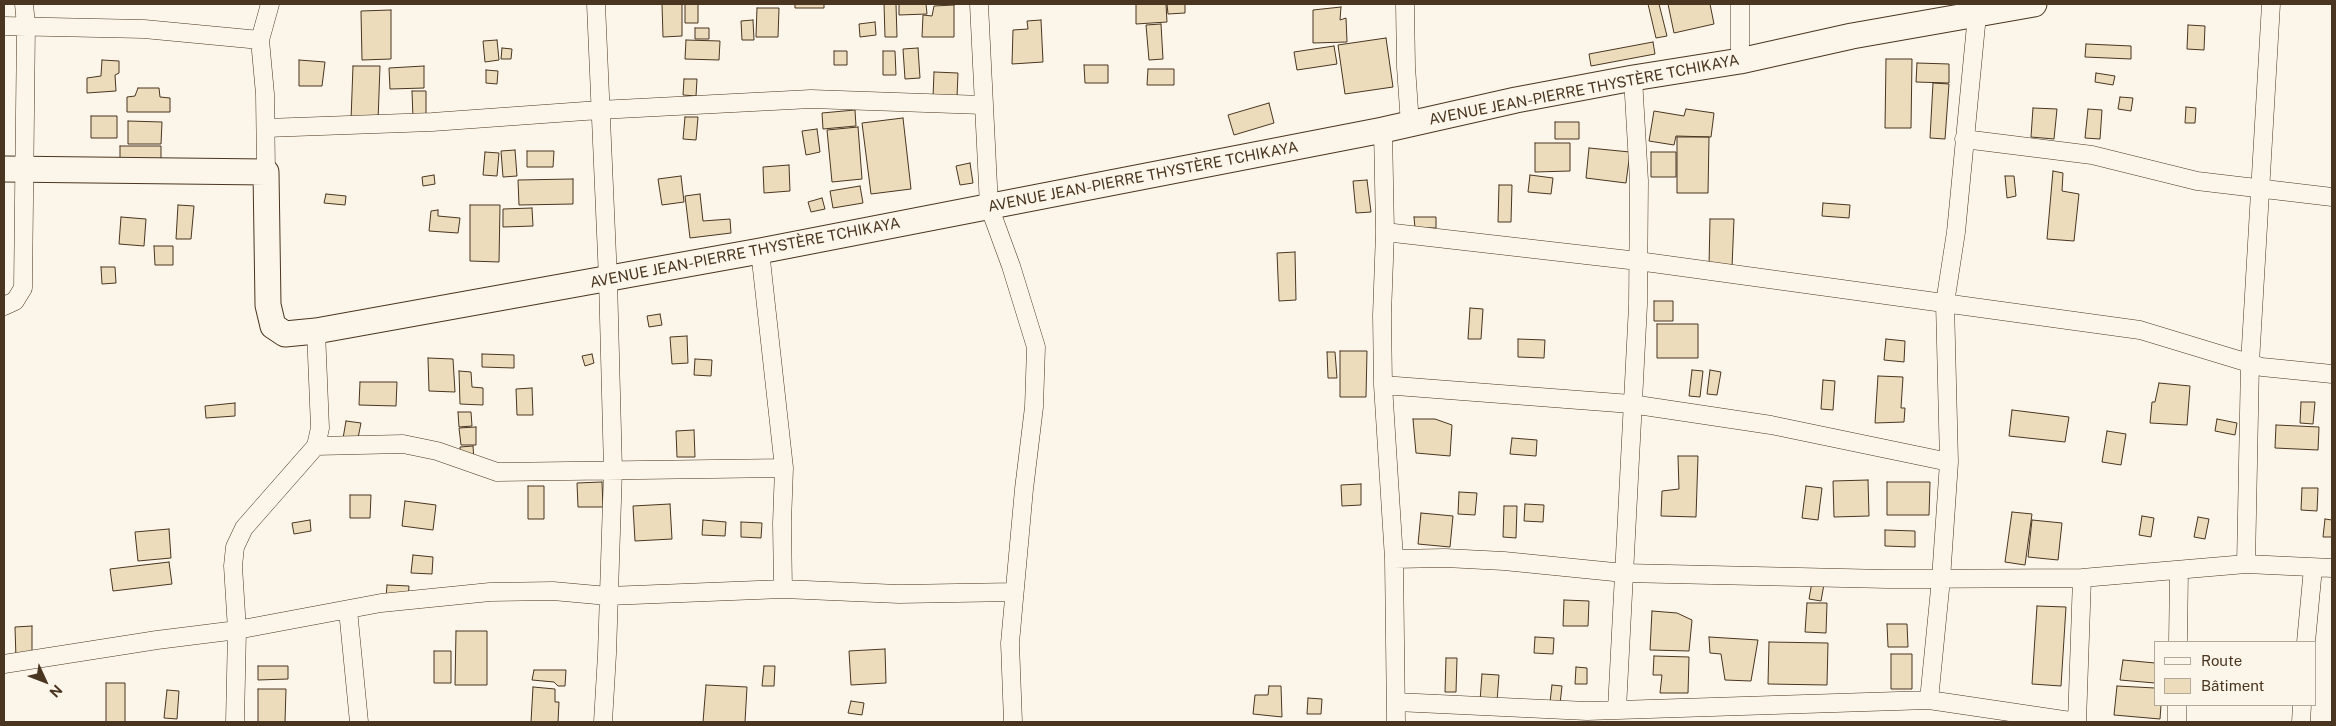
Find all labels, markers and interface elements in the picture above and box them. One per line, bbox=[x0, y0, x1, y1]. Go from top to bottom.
street label: AVENUE JEAN-PIERRE THYSTÈRE TCHIKAYA bbox=[1427, 51, 1741, 129]
street label: AVENUE JEAN-PIERRE THYSTÈRE TCHIKAYA bbox=[986, 138, 1300, 216]
street label: AVENUE JEAN-PIERRE THYSTÈRE TCHIKAYA bbox=[588, 214, 902, 292]
legend bbox=[2154, 641, 2316, 706]
text: Route bbox=[2201, 652, 2242, 669]
north arrow bbox=[20, 656, 70, 706]
text: Bâtiment bbox=[2201, 677, 2264, 694]
text: N bbox=[46, 682, 66, 701]

